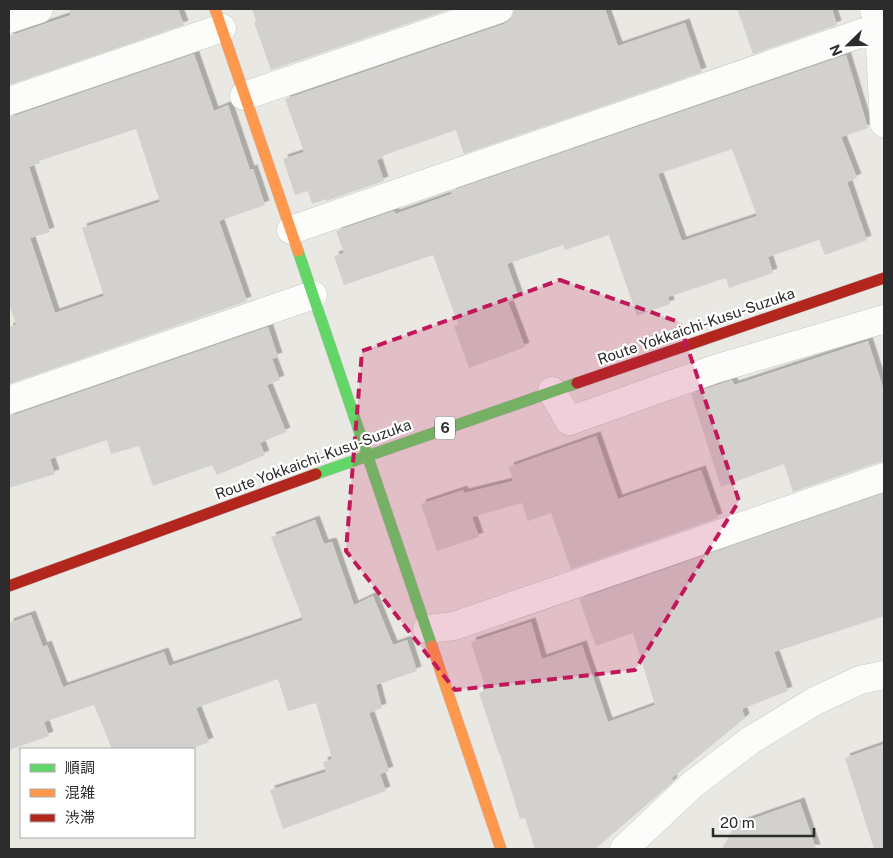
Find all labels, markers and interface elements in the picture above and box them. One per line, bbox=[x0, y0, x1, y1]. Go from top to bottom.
north arrow bbox=[823, 20, 873, 70]
text: N bbox=[827, 42, 846, 58]
street label: Route Yokkaichi-Kusu-Suzuka bbox=[595, 284, 797, 368]
street label: Route Yokkaichi-Kusu-Suzuka bbox=[213, 416, 413, 502]
road number: 6 bbox=[435, 416, 455, 439]
legend bbox=[20, 748, 195, 838]
text: 順調 bbox=[65, 759, 95, 776]
text: 混雑 bbox=[65, 784, 95, 801]
scale bar bbox=[713, 806, 814, 838]
text: 渋滞 bbox=[65, 809, 95, 826]
text: 20 m bbox=[720, 814, 755, 831]

